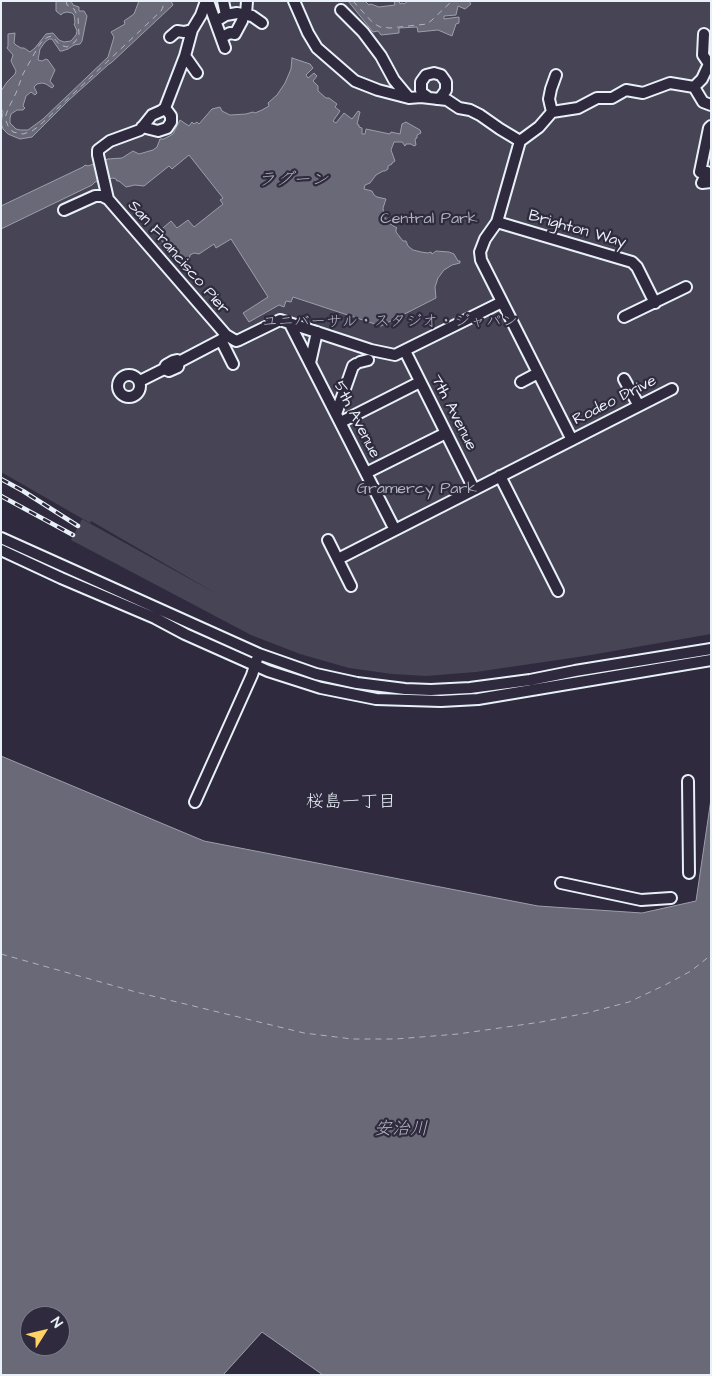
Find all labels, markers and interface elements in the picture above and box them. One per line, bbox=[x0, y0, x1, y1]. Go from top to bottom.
water label: ラグーン bbox=[258, 170, 328, 192]
street label: San Francisco Pier bbox=[123, 197, 233, 319]
street label: Brighton Way bbox=[526, 207, 628, 253]
park label: Central Park bbox=[380, 210, 478, 230]
park label: ユニバーサル・スタジオ・ジャパン bbox=[262, 313, 518, 333]
street label: 7th Avenue bbox=[426, 372, 480, 454]
street label: Rodeo Drive bbox=[570, 372, 660, 430]
street label: 5th Avenue bbox=[328, 378, 384, 462]
park label: Gramercy Park bbox=[357, 480, 477, 500]
district label: 桜島一丁目 bbox=[306, 792, 396, 814]
water label: 安治川 bbox=[374, 1119, 428, 1141]
north arrow bbox=[20, 1306, 70, 1356]
text: N bbox=[46, 1313, 67, 1332]

